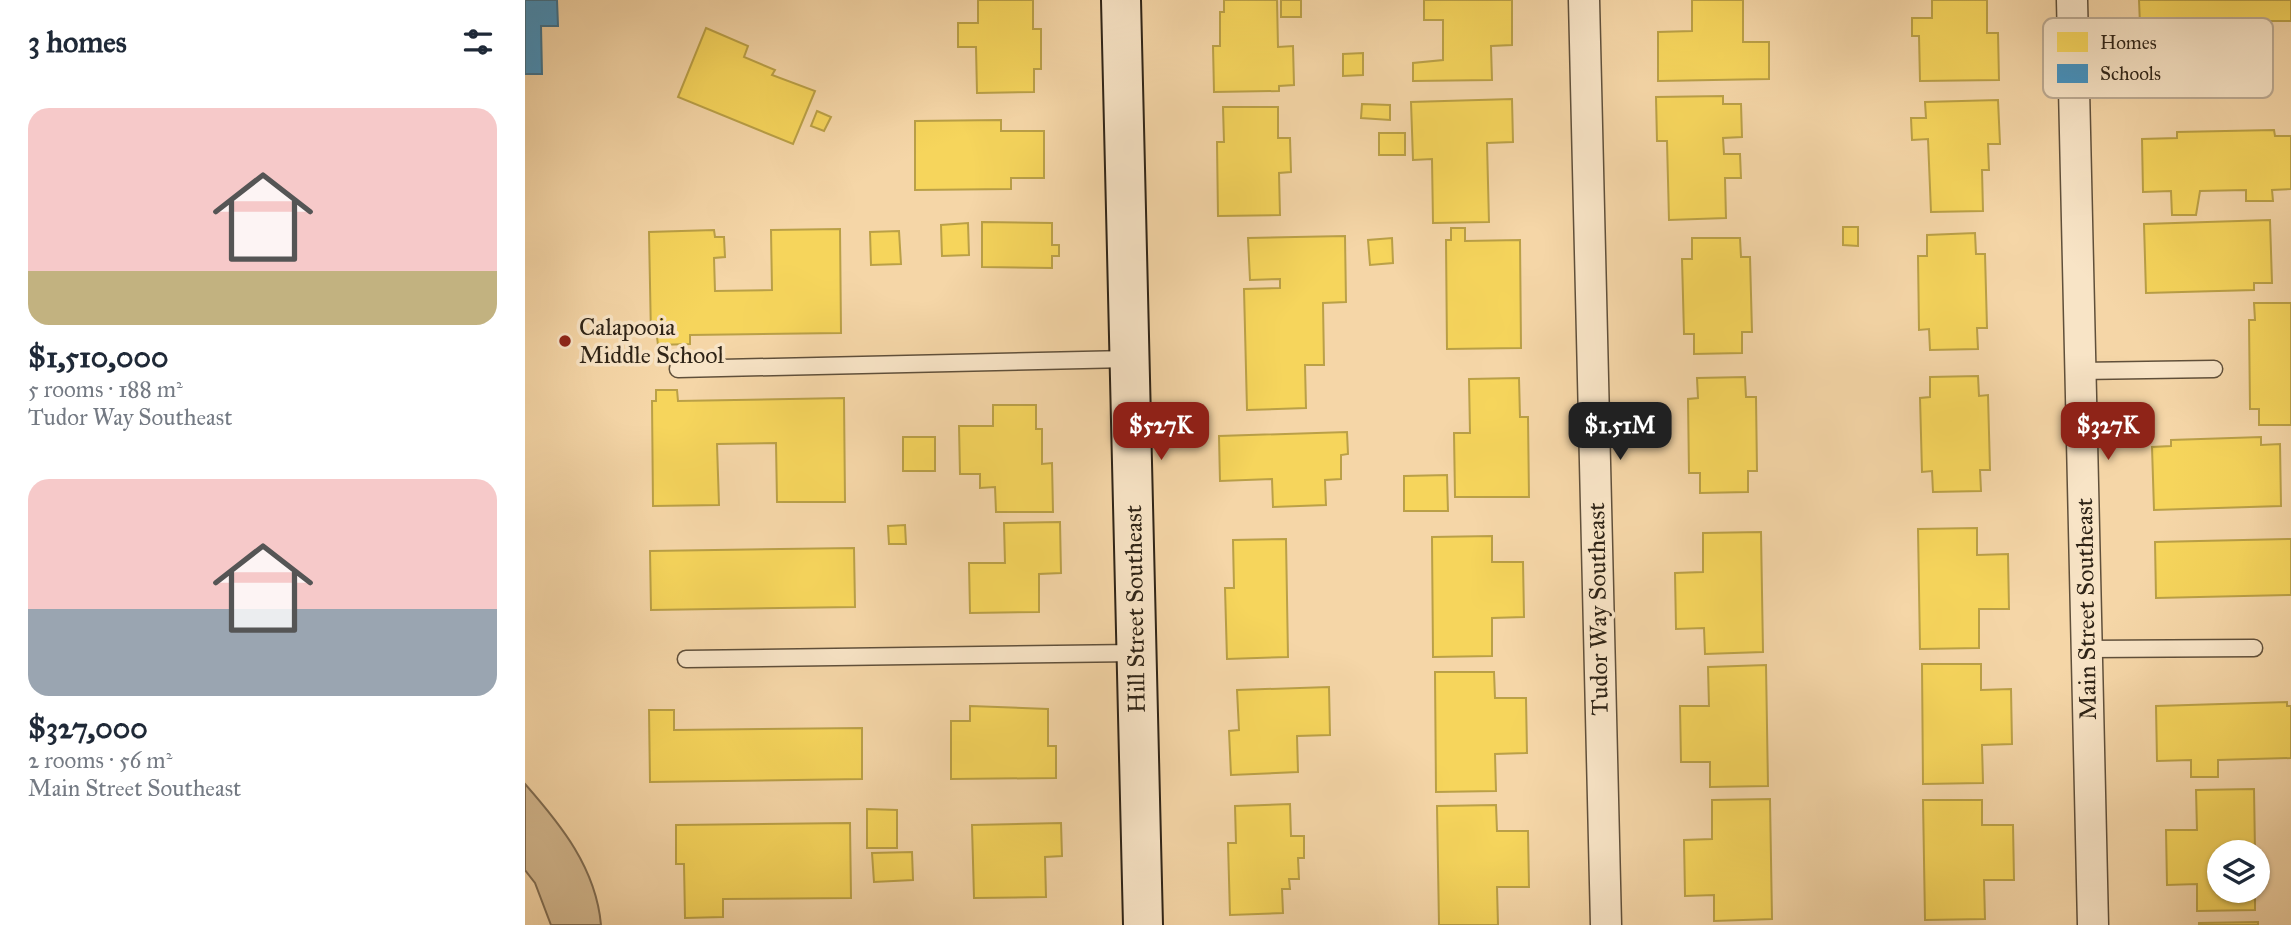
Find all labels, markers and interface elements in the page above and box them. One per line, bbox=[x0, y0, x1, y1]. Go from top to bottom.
legend bbox=[2043, 18, 2273, 98]
icon: filters bbox=[459, 23, 497, 61]
text: 3 homes bbox=[28, 24, 127, 60]
text: Homes bbox=[2100, 31, 2157, 54]
text: Schools bbox=[2100, 62, 2161, 85]
icon: home bbox=[200, 154, 326, 280]
place label: Calapooia Middle School bbox=[579, 312, 725, 370]
marker: Calapooia Middle School bbox=[557, 333, 573, 349]
text: $1,510,000 bbox=[28, 339, 168, 375]
text: 5 rooms · 188 m² bbox=[28, 375, 183, 403]
pin: $527K bbox=[1112, 402, 1210, 462]
pin: $1.51M bbox=[1563, 402, 1677, 462]
pin: $327K bbox=[2059, 402, 2157, 462]
text: Tudor Way Southeast bbox=[28, 403, 232, 431]
text: $527K bbox=[1129, 411, 1193, 439]
text: $1.51M bbox=[1585, 411, 1655, 439]
text: $327K bbox=[2077, 411, 2139, 439]
street label: Main Street Southeast bbox=[2069, 497, 2103, 720]
street label: Tudor Way Southeast bbox=[1581, 502, 1615, 716]
street label: Hill Street Southeast bbox=[1118, 504, 1152, 713]
icon: home bbox=[200, 525, 326, 651]
text: $327,000 bbox=[28, 710, 148, 746]
text: 2 rooms · 56 m² bbox=[28, 746, 172, 774]
text: Main Street Southeast bbox=[28, 774, 241, 802]
map controls bbox=[2207, 840, 2270, 903]
button: layers bbox=[2207, 840, 2270, 903]

